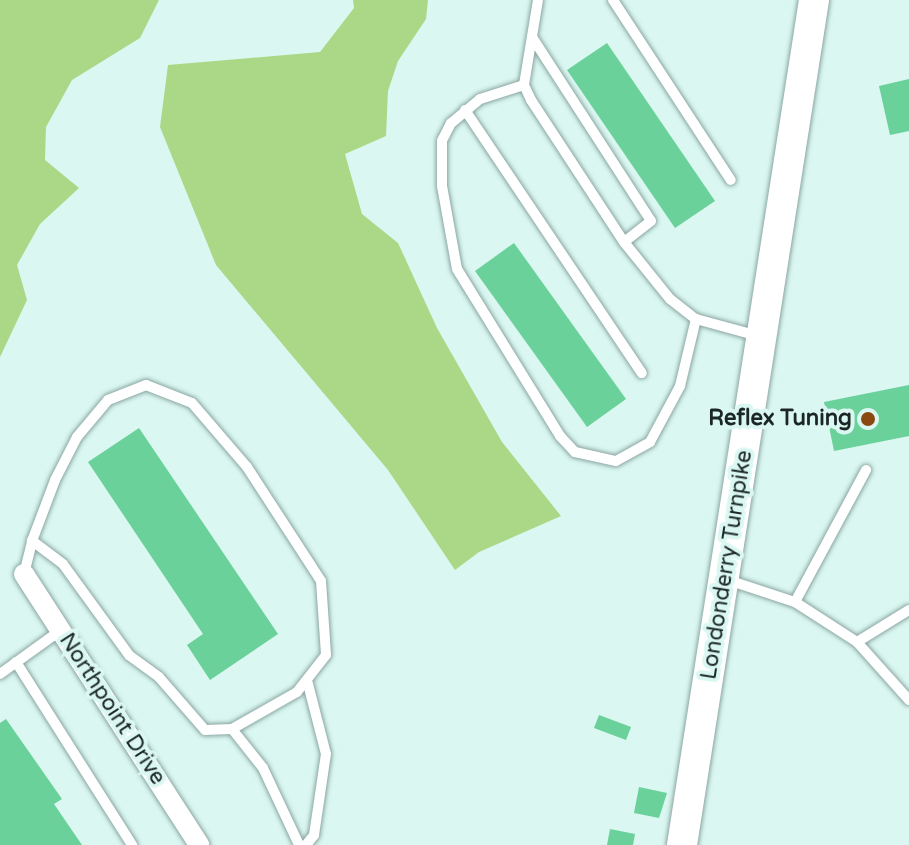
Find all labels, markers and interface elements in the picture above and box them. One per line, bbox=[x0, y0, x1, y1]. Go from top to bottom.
place label: Reflex Tuning bbox=[708, 406, 852, 432]
marker: Reflex Tuning bbox=[859, 410, 877, 428]
street label: Londonderry Turnpike bbox=[696, 448, 758, 682]
street label: Northpoint Drive bbox=[53, 628, 171, 790]

